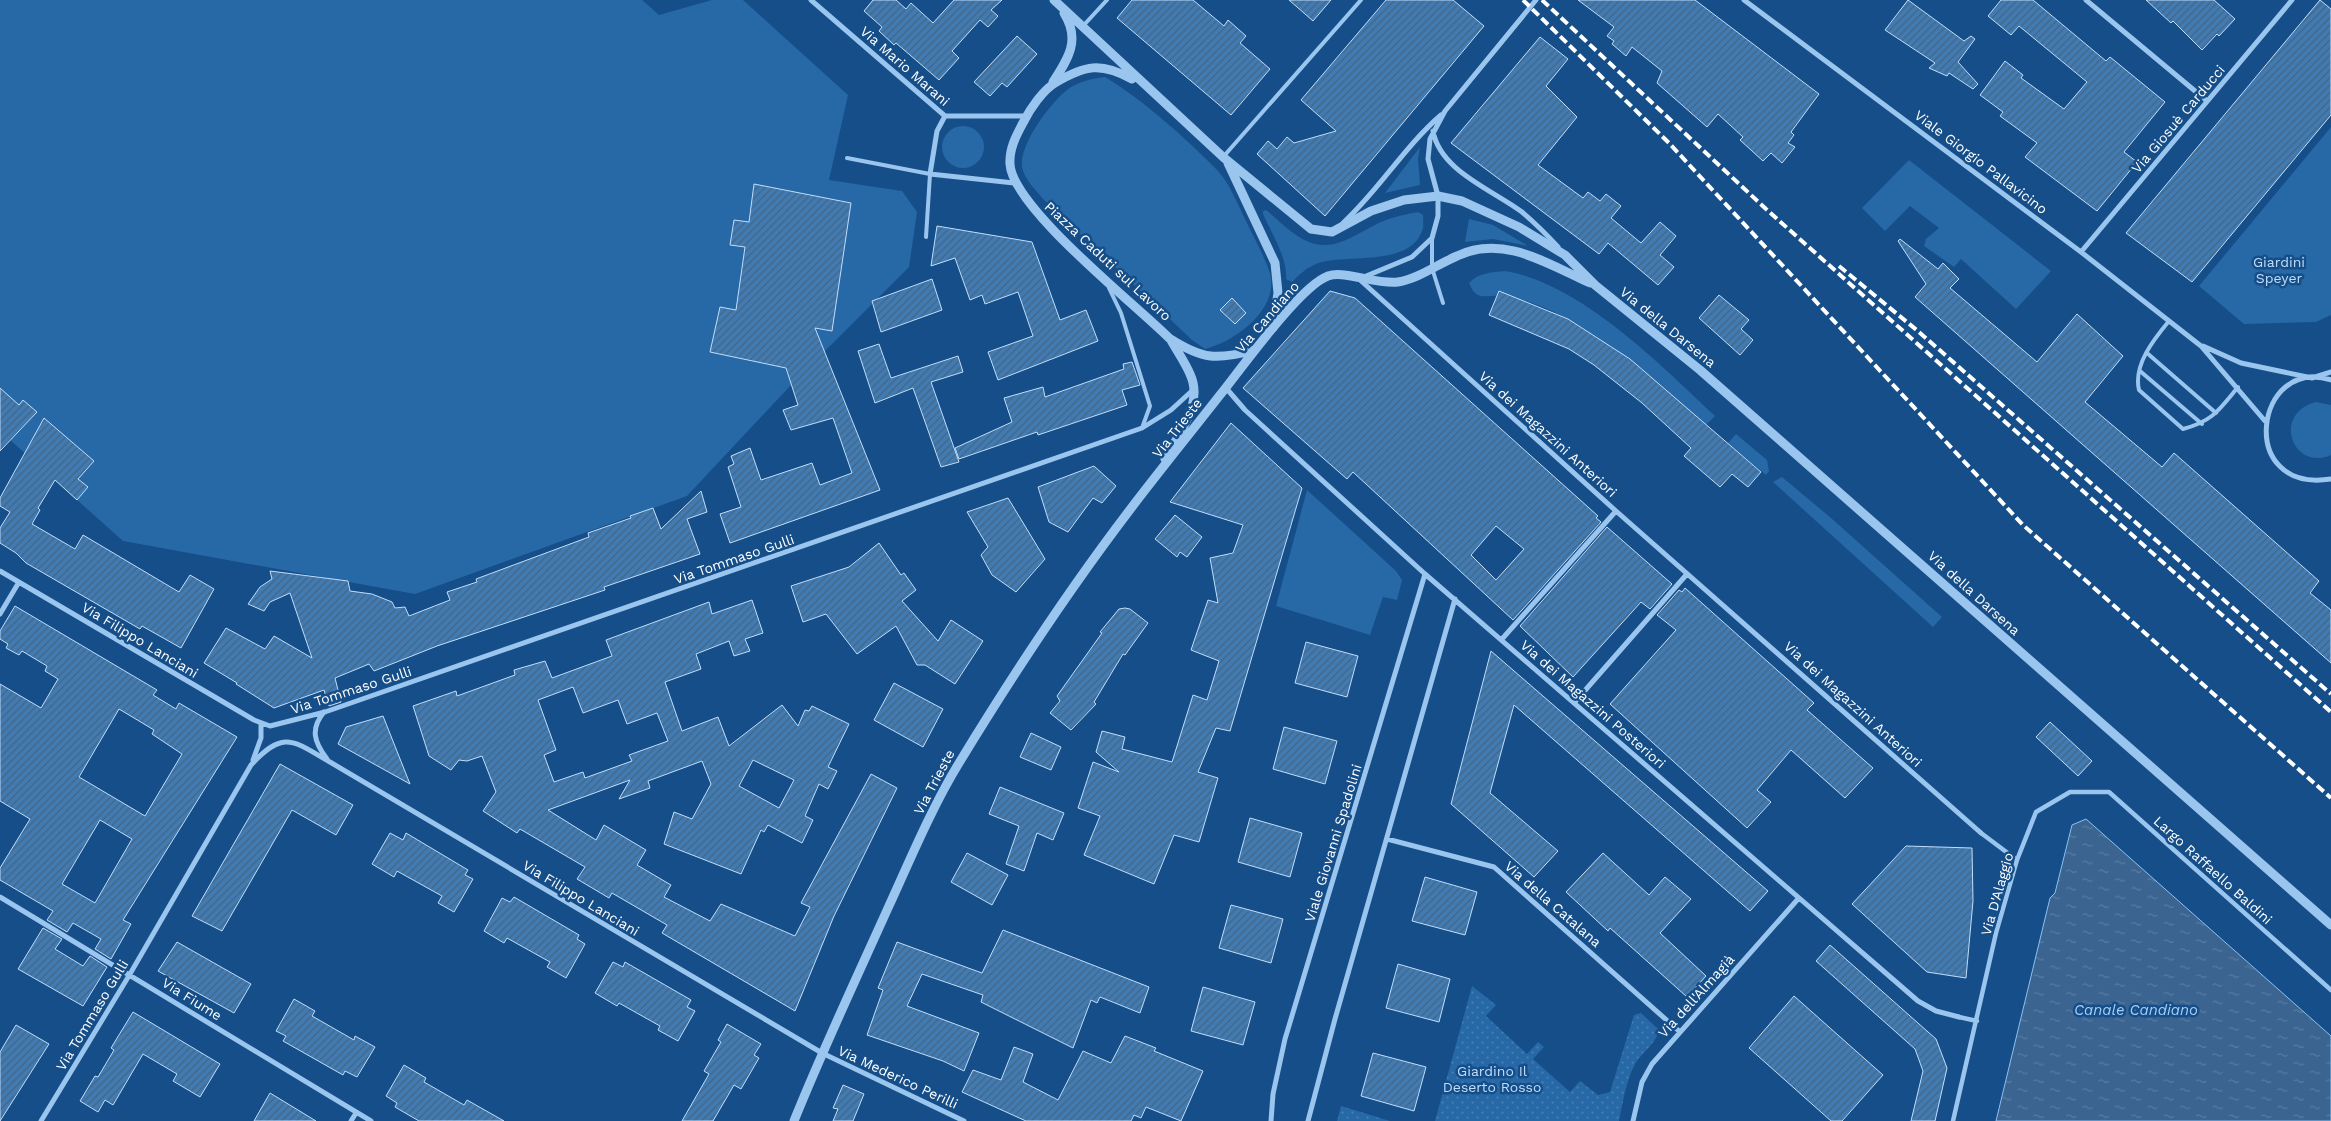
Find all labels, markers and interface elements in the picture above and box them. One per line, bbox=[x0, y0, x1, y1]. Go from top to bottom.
street label: Via Mario Marani bbox=[857, 23, 953, 109]
street label: Via Giosuè Carducci bbox=[2128, 62, 2228, 176]
street label: Viale Giorgio Pallavicino bbox=[1911, 107, 2051, 217]
street label: Piazza Caduti sul Lavoro bbox=[1041, 198, 1175, 324]
park label: Giardini Speyer bbox=[2253, 254, 2305, 286]
street label: Via Candiano bbox=[1232, 278, 1302, 356]
street label: Via della Darsena bbox=[1617, 284, 1719, 371]
street label: Via dei Magazzini Anteriori bbox=[1476, 368, 1620, 500]
street label: Via Trieste bbox=[1149, 395, 1205, 461]
street label: Via Tommaso Gulli bbox=[672, 531, 796, 587]
street label: Via della Darsena bbox=[1925, 547, 2023, 639]
street label: Via Filippo Lanciani bbox=[79, 599, 201, 681]
street label: Via dei Magazzini Posteriori bbox=[1517, 637, 1669, 771]
street label: Via dei Magazzini Anteriori bbox=[1781, 638, 1925, 770]
street label: Via Tommaso Gulli bbox=[288, 663, 414, 717]
street label: Via Trieste bbox=[910, 747, 958, 817]
street label: Viale Giovanni Spadolini bbox=[1301, 762, 1365, 924]
street label: Largo Raffaello Baldini bbox=[2150, 813, 2276, 927]
street label: Via D'Alaggio bbox=[1978, 851, 2016, 937]
street label: Via Filippo Lanciani bbox=[520, 857, 642, 939]
street label: Via della Catalana bbox=[1501, 858, 1605, 950]
street label: Via dell'Almagià bbox=[1655, 951, 1737, 1041]
street label: Via Tommaso Gulli bbox=[53, 957, 131, 1073]
street label: Via Fiume bbox=[159, 974, 225, 1024]
water label: Canale Candiano bbox=[2074, 1001, 2198, 1019]
street label: Via Mederico Perilli bbox=[835, 1042, 961, 1112]
park label: Giardino Il Deserto Rosso bbox=[1443, 1063, 1541, 1095]

